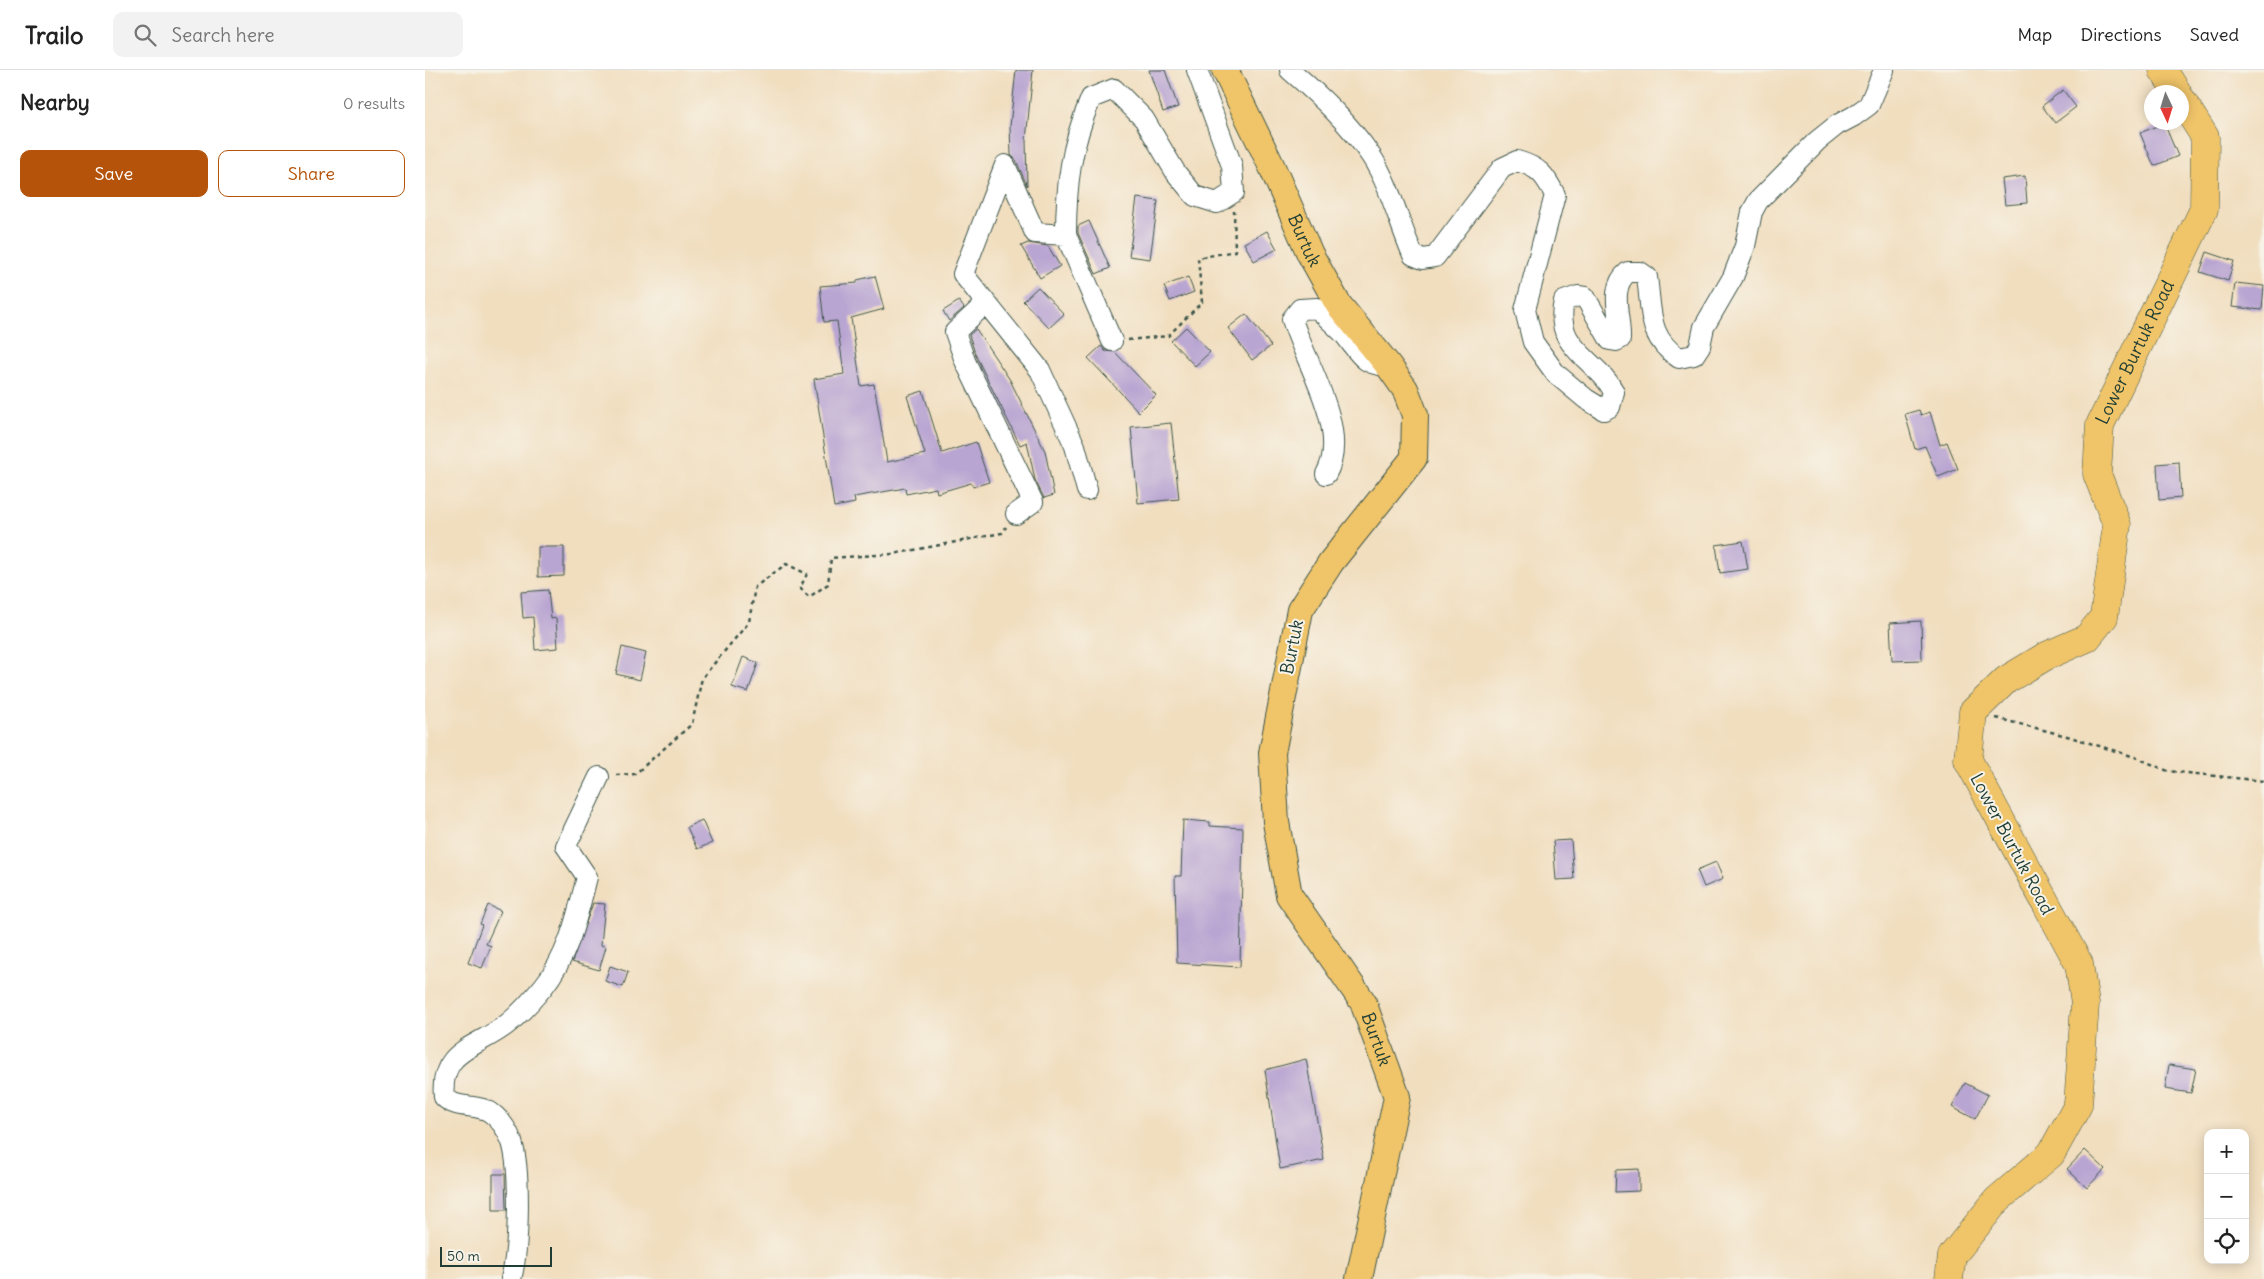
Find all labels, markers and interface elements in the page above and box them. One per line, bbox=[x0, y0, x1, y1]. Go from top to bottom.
search box bbox=[113, 12, 463, 57]
text: Trailo bbox=[25, 20, 83, 50]
icon: search bbox=[131, 21, 159, 49]
text: Search here bbox=[171, 23, 274, 47]
text: Map bbox=[2017, 23, 2052, 46]
text: Directions bbox=[2080, 23, 2162, 46]
text: Saved bbox=[2190, 23, 2239, 46]
north arrow bbox=[2144, 85, 2189, 130]
text: Nearby bbox=[20, 89, 90, 116]
text: 0 results bbox=[343, 93, 405, 113]
button: Save bbox=[20, 150, 208, 197]
button: Share bbox=[218, 150, 405, 197]
street label: Burtuk bbox=[1283, 210, 1327, 271]
street label: Lower Burtuk Road bbox=[2090, 276, 2179, 428]
street label: Burtuk bbox=[1275, 618, 1308, 676]
street label: Lower Burtuk Road bbox=[1965, 769, 2060, 919]
street label: Burtuk bbox=[1357, 1009, 1397, 1069]
map controls bbox=[2204, 1129, 2249, 1264]
button: + bbox=[2204, 1129, 2249, 1174]
button: − bbox=[2204, 1174, 2249, 1219]
button: locate bbox=[2204, 1219, 2249, 1264]
scale bar bbox=[440, 1244, 553, 1267]
text: 50 m bbox=[447, 1247, 480, 1265]

